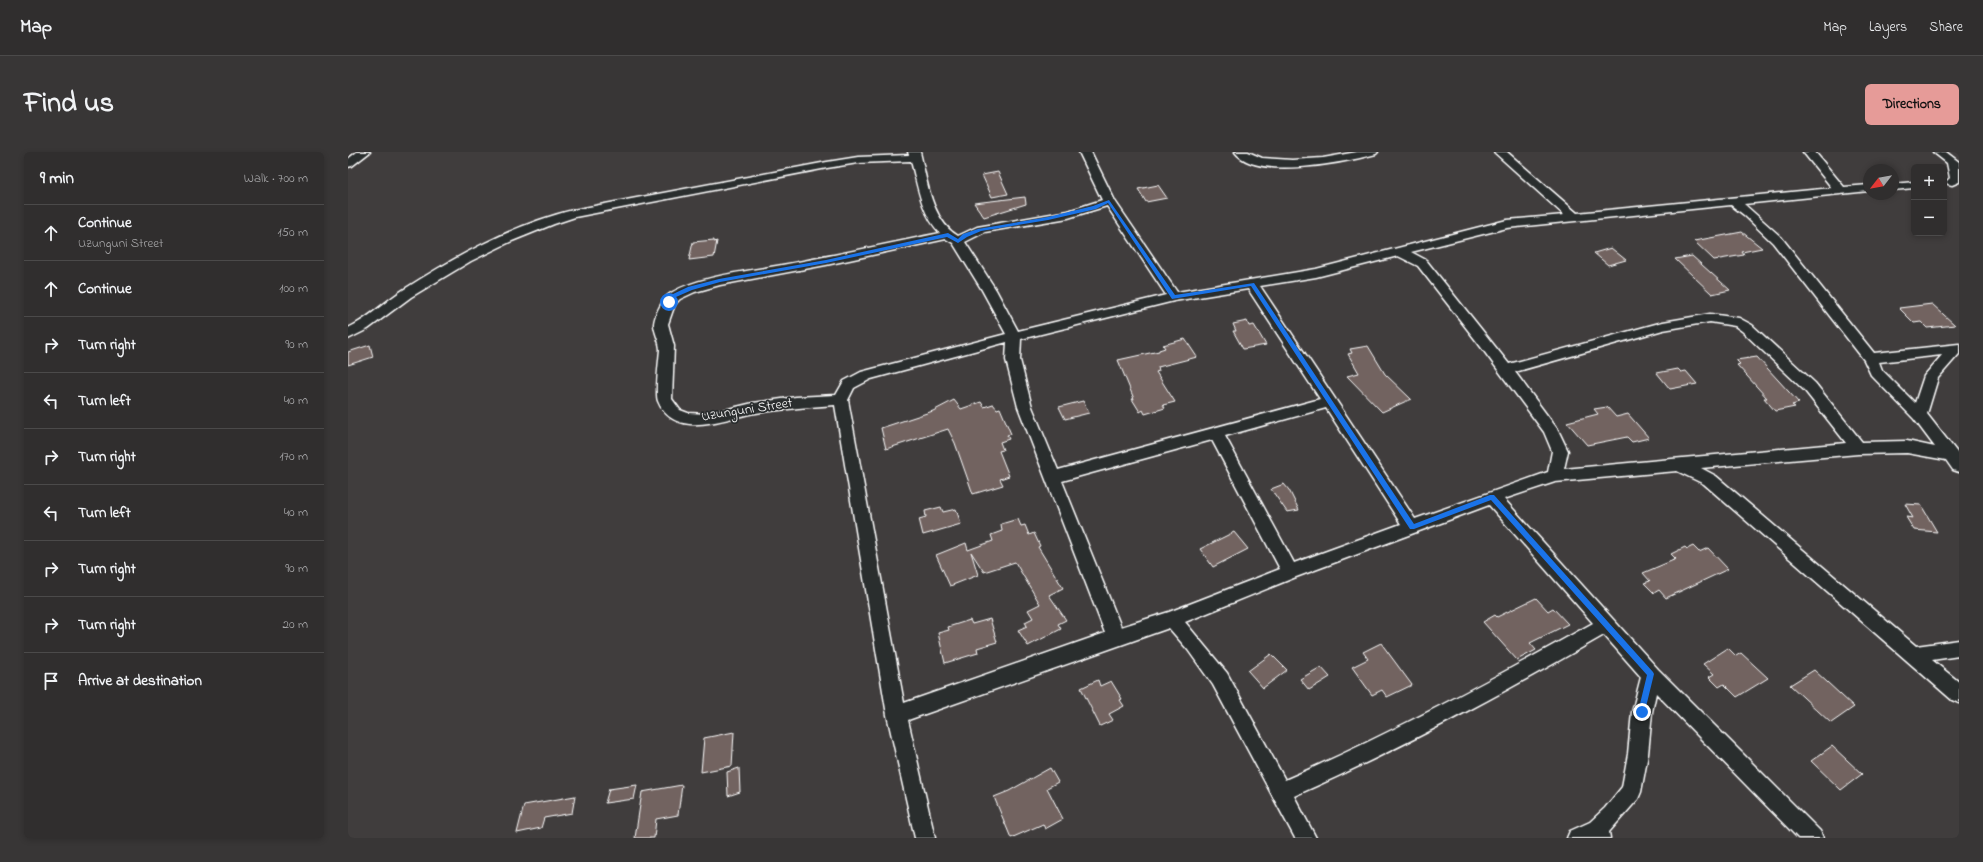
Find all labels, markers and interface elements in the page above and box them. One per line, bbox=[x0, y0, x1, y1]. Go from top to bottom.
text: Map bbox=[20, 14, 52, 41]
text: Map bbox=[1823, 17, 1847, 38]
text: Layers bbox=[1869, 17, 1907, 38]
text: Share bbox=[1929, 17, 1963, 38]
text: Find us bbox=[24, 84, 114, 125]
button: Directions bbox=[1865, 84, 1959, 125]
north arrow bbox=[1863, 164, 1899, 200]
map controls bbox=[1911, 164, 1947, 236]
button: + bbox=[1911, 164, 1947, 200]
text: 9 min bbox=[40, 166, 74, 191]
text: Walk · 700 m bbox=[244, 169, 308, 188]
button: − bbox=[1911, 200, 1947, 236]
text: Continue bbox=[78, 212, 132, 234]
icon: ahead bbox=[40, 222, 62, 244]
text: 150 m bbox=[277, 223, 308, 242]
text: Uzunguni Street bbox=[78, 234, 163, 253]
icon: ahead bbox=[40, 278, 62, 300]
text: Continue bbox=[78, 278, 132, 300]
text: 100 m bbox=[279, 279, 308, 298]
route start bbox=[660, 293, 678, 311]
icon: right bbox=[40, 334, 62, 356]
text: Turn right bbox=[78, 334, 136, 356]
text: 90 m bbox=[285, 335, 308, 354]
icon: left bbox=[40, 390, 62, 412]
text: Turn left bbox=[78, 390, 131, 412]
text: 40 m bbox=[284, 391, 308, 410]
street label: Uzunguni Street bbox=[700, 392, 795, 429]
icon: right bbox=[40, 446, 62, 468]
text: Turn right bbox=[78, 446, 136, 468]
text: 170 m bbox=[280, 447, 308, 466]
icon: left bbox=[40, 502, 62, 524]
text: Turn left bbox=[78, 502, 131, 524]
text: 40 m bbox=[284, 503, 308, 522]
icon: right bbox=[40, 558, 62, 580]
text: Turn right bbox=[78, 558, 136, 580]
text: 90 m bbox=[285, 559, 308, 578]
icon: right bbox=[40, 614, 62, 636]
text: Turn right bbox=[78, 614, 136, 636]
text: 20 m bbox=[283, 615, 308, 634]
icon: arrive bbox=[40, 670, 62, 692]
text: Arrive at destination bbox=[78, 670, 202, 692]
route end bbox=[1633, 703, 1651, 721]

